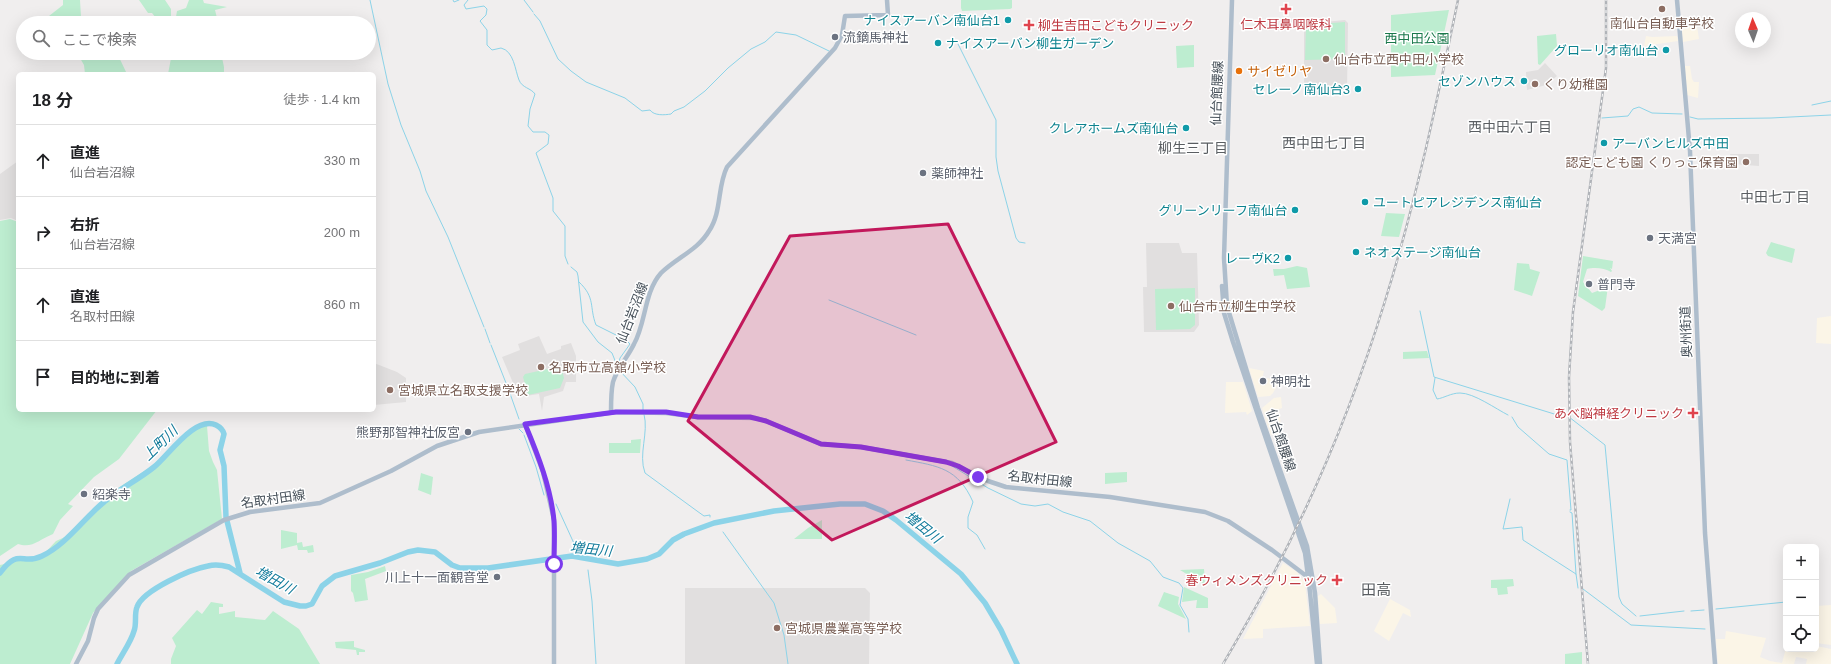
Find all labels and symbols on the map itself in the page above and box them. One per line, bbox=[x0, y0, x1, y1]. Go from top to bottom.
marker: 仁木耳鼻咽喉科 bbox=[1280, 3, 1292, 15]
marker: 南仙台自動車学校 bbox=[1657, 4, 1667, 14]
north arrow bbox=[1735, 12, 1771, 48]
place label: ナイスアーバン南仙台1 bbox=[863, 13, 1000, 28]
marker: ナイスアーバン南仙台1 bbox=[1003, 15, 1013, 25]
place label: 南仙台自動車学校 bbox=[1610, 16, 1714, 31]
place label: 仁木耳鼻咽喉科 bbox=[1240, 17, 1332, 32]
place label: 柳生吉田こどもクリニック bbox=[1038, 18, 1194, 33]
marker: 柳生吉田こどもクリニック bbox=[1023, 19, 1035, 31]
place label: 流鏑馬神社 bbox=[843, 30, 908, 45]
park label: 西中田公園 bbox=[1384, 31, 1450, 46]
marker: 流鏑馬神社 bbox=[830, 32, 840, 42]
place label: ナイスアーバン柳生ガーデン bbox=[946, 36, 1114, 51]
marker: ナイスアーバン柳生ガーデン bbox=[933, 38, 943, 48]
place label: グローリオ南仙台 bbox=[1554, 43, 1658, 58]
marker: グローリオ南仙台 bbox=[1661, 45, 1671, 55]
place label: 仙台市立西中田小学校 bbox=[1334, 52, 1464, 67]
marker: 仙台市立西中田小学校 bbox=[1321, 54, 1331, 64]
street label: 仙台館腰線 bbox=[1208, 60, 1226, 126]
place label: サイゼリヤ bbox=[1247, 64, 1312, 79]
marker: サイゼリヤ bbox=[1234, 66, 1244, 76]
place label: セゾンハウス bbox=[1438, 74, 1516, 89]
marker: セゾンハウス bbox=[1519, 76, 1529, 86]
place label: くり幼稚園 bbox=[1543, 77, 1608, 92]
marker: くり幼稚園 bbox=[1530, 79, 1540, 89]
place label: セレーノ南仙台3 bbox=[1253, 82, 1350, 97]
marker: セレーノ南仙台3 bbox=[1353, 84, 1363, 94]
district label: 西中田六丁目 bbox=[1468, 119, 1552, 135]
place label: クレアホームズ南仙台 bbox=[1048, 121, 1178, 136]
marker: クレアホームズ南仙台 bbox=[1181, 123, 1191, 133]
district label: 西中田七丁目 bbox=[1282, 135, 1366, 151]
place label: アーバンヒルズ中田 bbox=[1612, 136, 1729, 151]
marker: アーバンヒルズ中田 bbox=[1599, 138, 1609, 148]
district label: 柳生三丁目 bbox=[1158, 140, 1228, 156]
place label: 認定こども園 くりっこ保育園 bbox=[1565, 155, 1738, 170]
marker: 認定こども園 くりっこ保育園 bbox=[1741, 157, 1751, 167]
place label: 薬師神社 bbox=[931, 166, 983, 181]
marker: 薬師神社 bbox=[918, 168, 928, 178]
district label: 中田七丁目 bbox=[1740, 189, 1810, 205]
place label: ユートピアレジデンス南仙台 bbox=[1373, 195, 1542, 210]
marker: ユートピアレジデンス南仙台 bbox=[1360, 197, 1370, 207]
place label: グリーンリーフ南仙台 bbox=[1158, 203, 1287, 218]
marker: グリーンリーフ南仙台 bbox=[1290, 205, 1300, 215]
place label: 天満宮 bbox=[1658, 231, 1697, 246]
marker: 天満宮 bbox=[1645, 233, 1655, 243]
place label: ネオステージ南仙台 bbox=[1364, 245, 1481, 260]
marker: ネオステージ南仙台 bbox=[1351, 247, 1361, 257]
place label: レーヴK2 bbox=[1225, 251, 1280, 266]
marker: レーヴK2 bbox=[1283, 253, 1293, 263]
place label: 普門寺 bbox=[1597, 277, 1636, 292]
marker: 普門寺 bbox=[1584, 279, 1594, 289]
street label: 仙台岩沼線 bbox=[613, 280, 651, 346]
place label: 仙台市立柳生中学校 bbox=[1179, 299, 1296, 314]
marker: 仙台市立柳生中学校 bbox=[1166, 301, 1176, 311]
street label: 奥州街道 bbox=[1678, 306, 1694, 358]
place label: 名取市立高舘小学校 bbox=[549, 360, 666, 375]
marker: 名取市立高舘小学校 bbox=[536, 362, 546, 372]
place label: 神明社 bbox=[1271, 374, 1310, 389]
marker: 神明社 bbox=[1258, 376, 1268, 386]
place label: 宮城県立名取支援学校 bbox=[398, 383, 528, 398]
marker: 宮城県立名取支援学校 bbox=[385, 385, 395, 395]
place label: あべ脳神経クリニック bbox=[1554, 406, 1684, 421]
street label: 仙台館腰線 bbox=[1263, 407, 1299, 473]
marker: あべ脳神経クリニック bbox=[1687, 407, 1699, 419]
water label: 上町川 bbox=[139, 421, 182, 463]
place label: 熊野那智神社仮宮 bbox=[356, 425, 460, 440]
marker: 熊野那智神社仮宮 bbox=[463, 427, 473, 437]
route end bbox=[969, 468, 987, 486]
street label: 名取村田線 bbox=[1007, 468, 1073, 490]
place label: 紹楽寺 bbox=[92, 487, 131, 502]
street label: 名取村田線 bbox=[240, 487, 306, 511]
marker: 紹楽寺 bbox=[79, 489, 89, 499]
water label: 増田川 bbox=[902, 508, 946, 548]
water label: 増田川 bbox=[569, 539, 615, 559]
route start bbox=[545, 555, 563, 573]
water label: 増田川 bbox=[253, 563, 299, 598]
place label: 川上十一面観音堂 bbox=[385, 570, 489, 585]
marker: 川上十一面観音堂 bbox=[492, 572, 502, 582]
place label: 春ウィメンズクリニック bbox=[1185, 573, 1328, 588]
marker: 春ウィメンズクリニック bbox=[1331, 574, 1343, 586]
district label: 田高 bbox=[1361, 581, 1391, 598]
place label: 宮城県農業高等学校 bbox=[785, 621, 902, 636]
marker: 宮城県農業高等学校 bbox=[772, 623, 782, 633]

